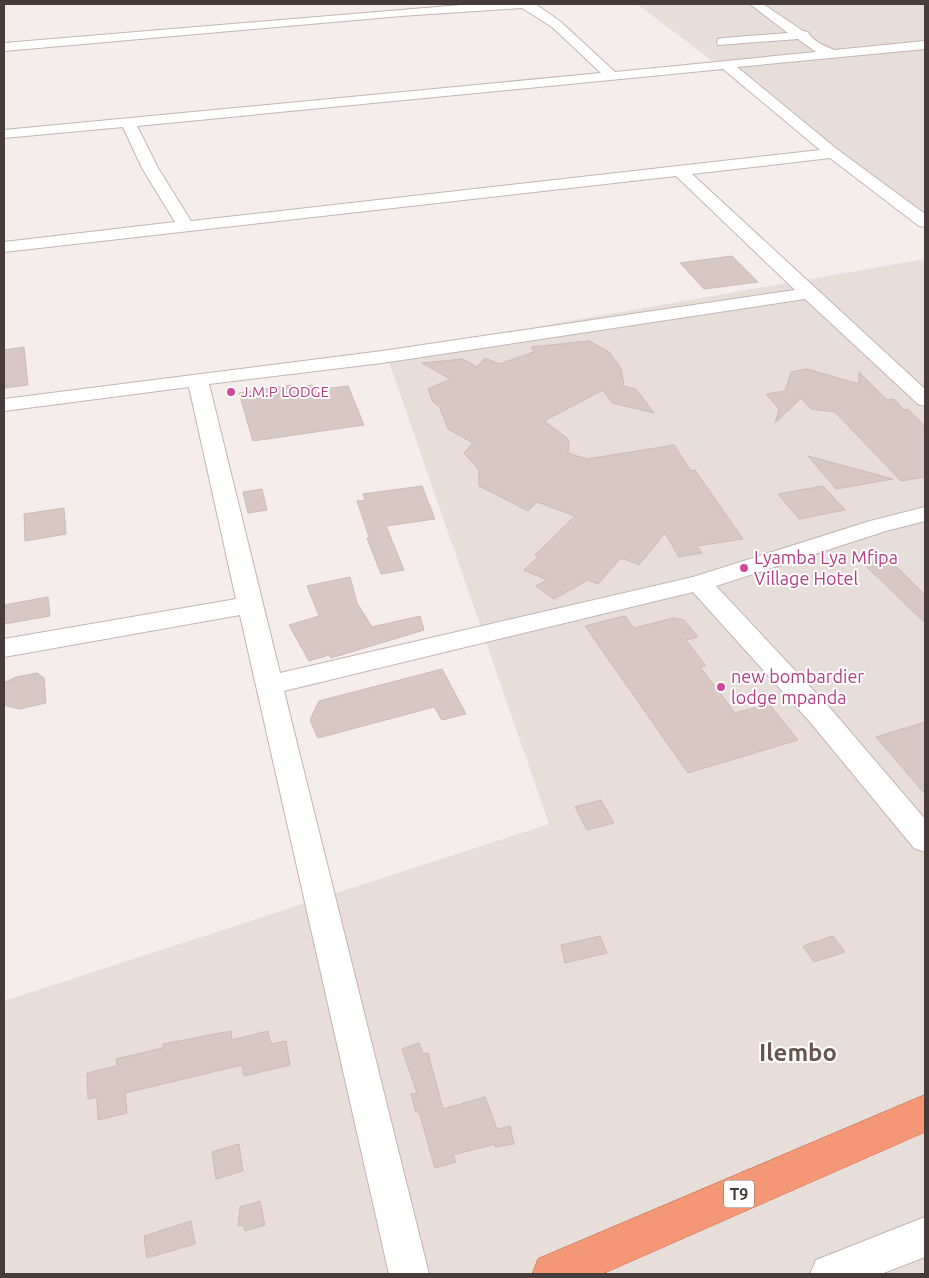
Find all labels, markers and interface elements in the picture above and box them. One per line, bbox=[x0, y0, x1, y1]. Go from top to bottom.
place label: J.M.P LODGE bbox=[241, 383, 329, 400]
marker: J.M.P LODGE bbox=[225, 386, 237, 398]
place label: Lyamba Lya Mfipa Village Hotel bbox=[754, 547, 898, 588]
marker: Lyamba Lya Mfipa Village Hotel bbox=[738, 562, 750, 574]
place label: new bombardier lodge mpanda bbox=[731, 666, 864, 707]
marker: new bombardier lodge mpanda bbox=[715, 681, 727, 693]
district label: Ilembo bbox=[759, 1039, 837, 1066]
road number: T9 bbox=[724, 1180, 754, 1208]

